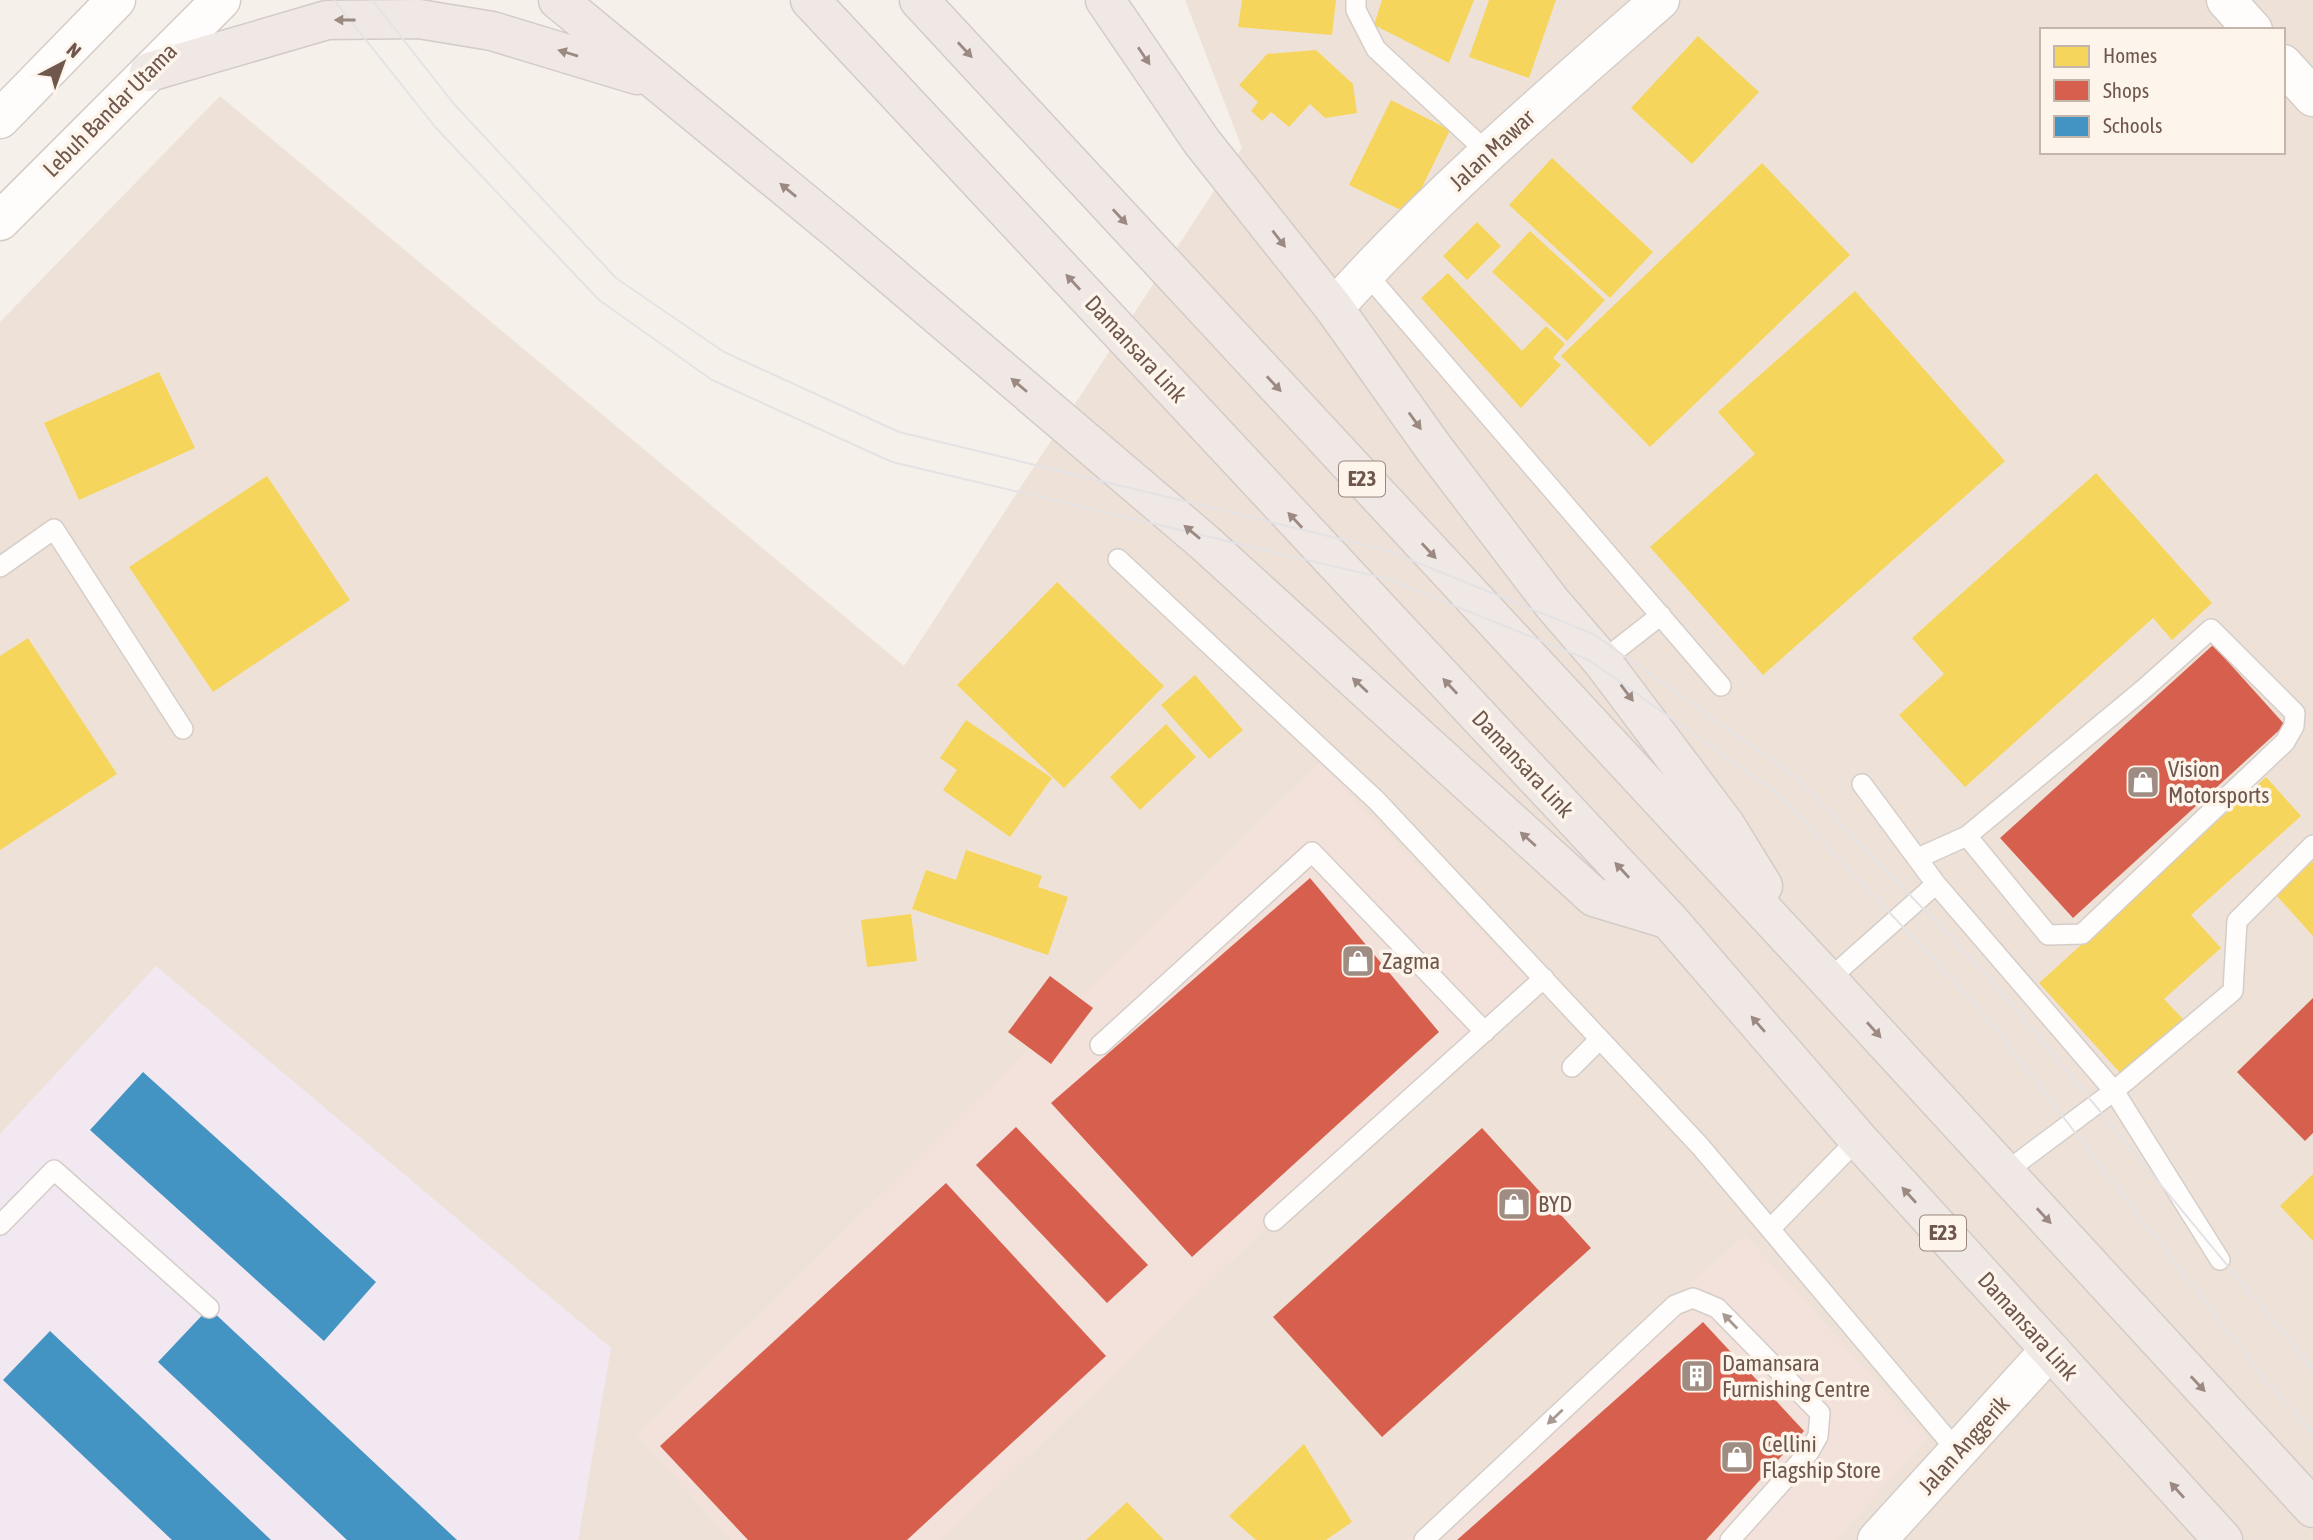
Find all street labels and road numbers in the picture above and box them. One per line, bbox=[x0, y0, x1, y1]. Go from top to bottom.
street label: Lebuh Bandar Utama bbox=[38, 38, 182, 182]
street label: Jalan Mawar bbox=[1444, 103, 1541, 196]
street label: Damansara Link bbox=[1080, 290, 1192, 408]
road number: E23 bbox=[1339, 462, 1385, 496]
street label: Damansara Link bbox=[1467, 705, 1579, 823]
road number: E23 bbox=[1920, 1216, 1966, 1250]
street label: Damansara Link bbox=[1973, 1267, 2083, 1385]
street label: Jalan Anggerik bbox=[1913, 1391, 2015, 1499]

